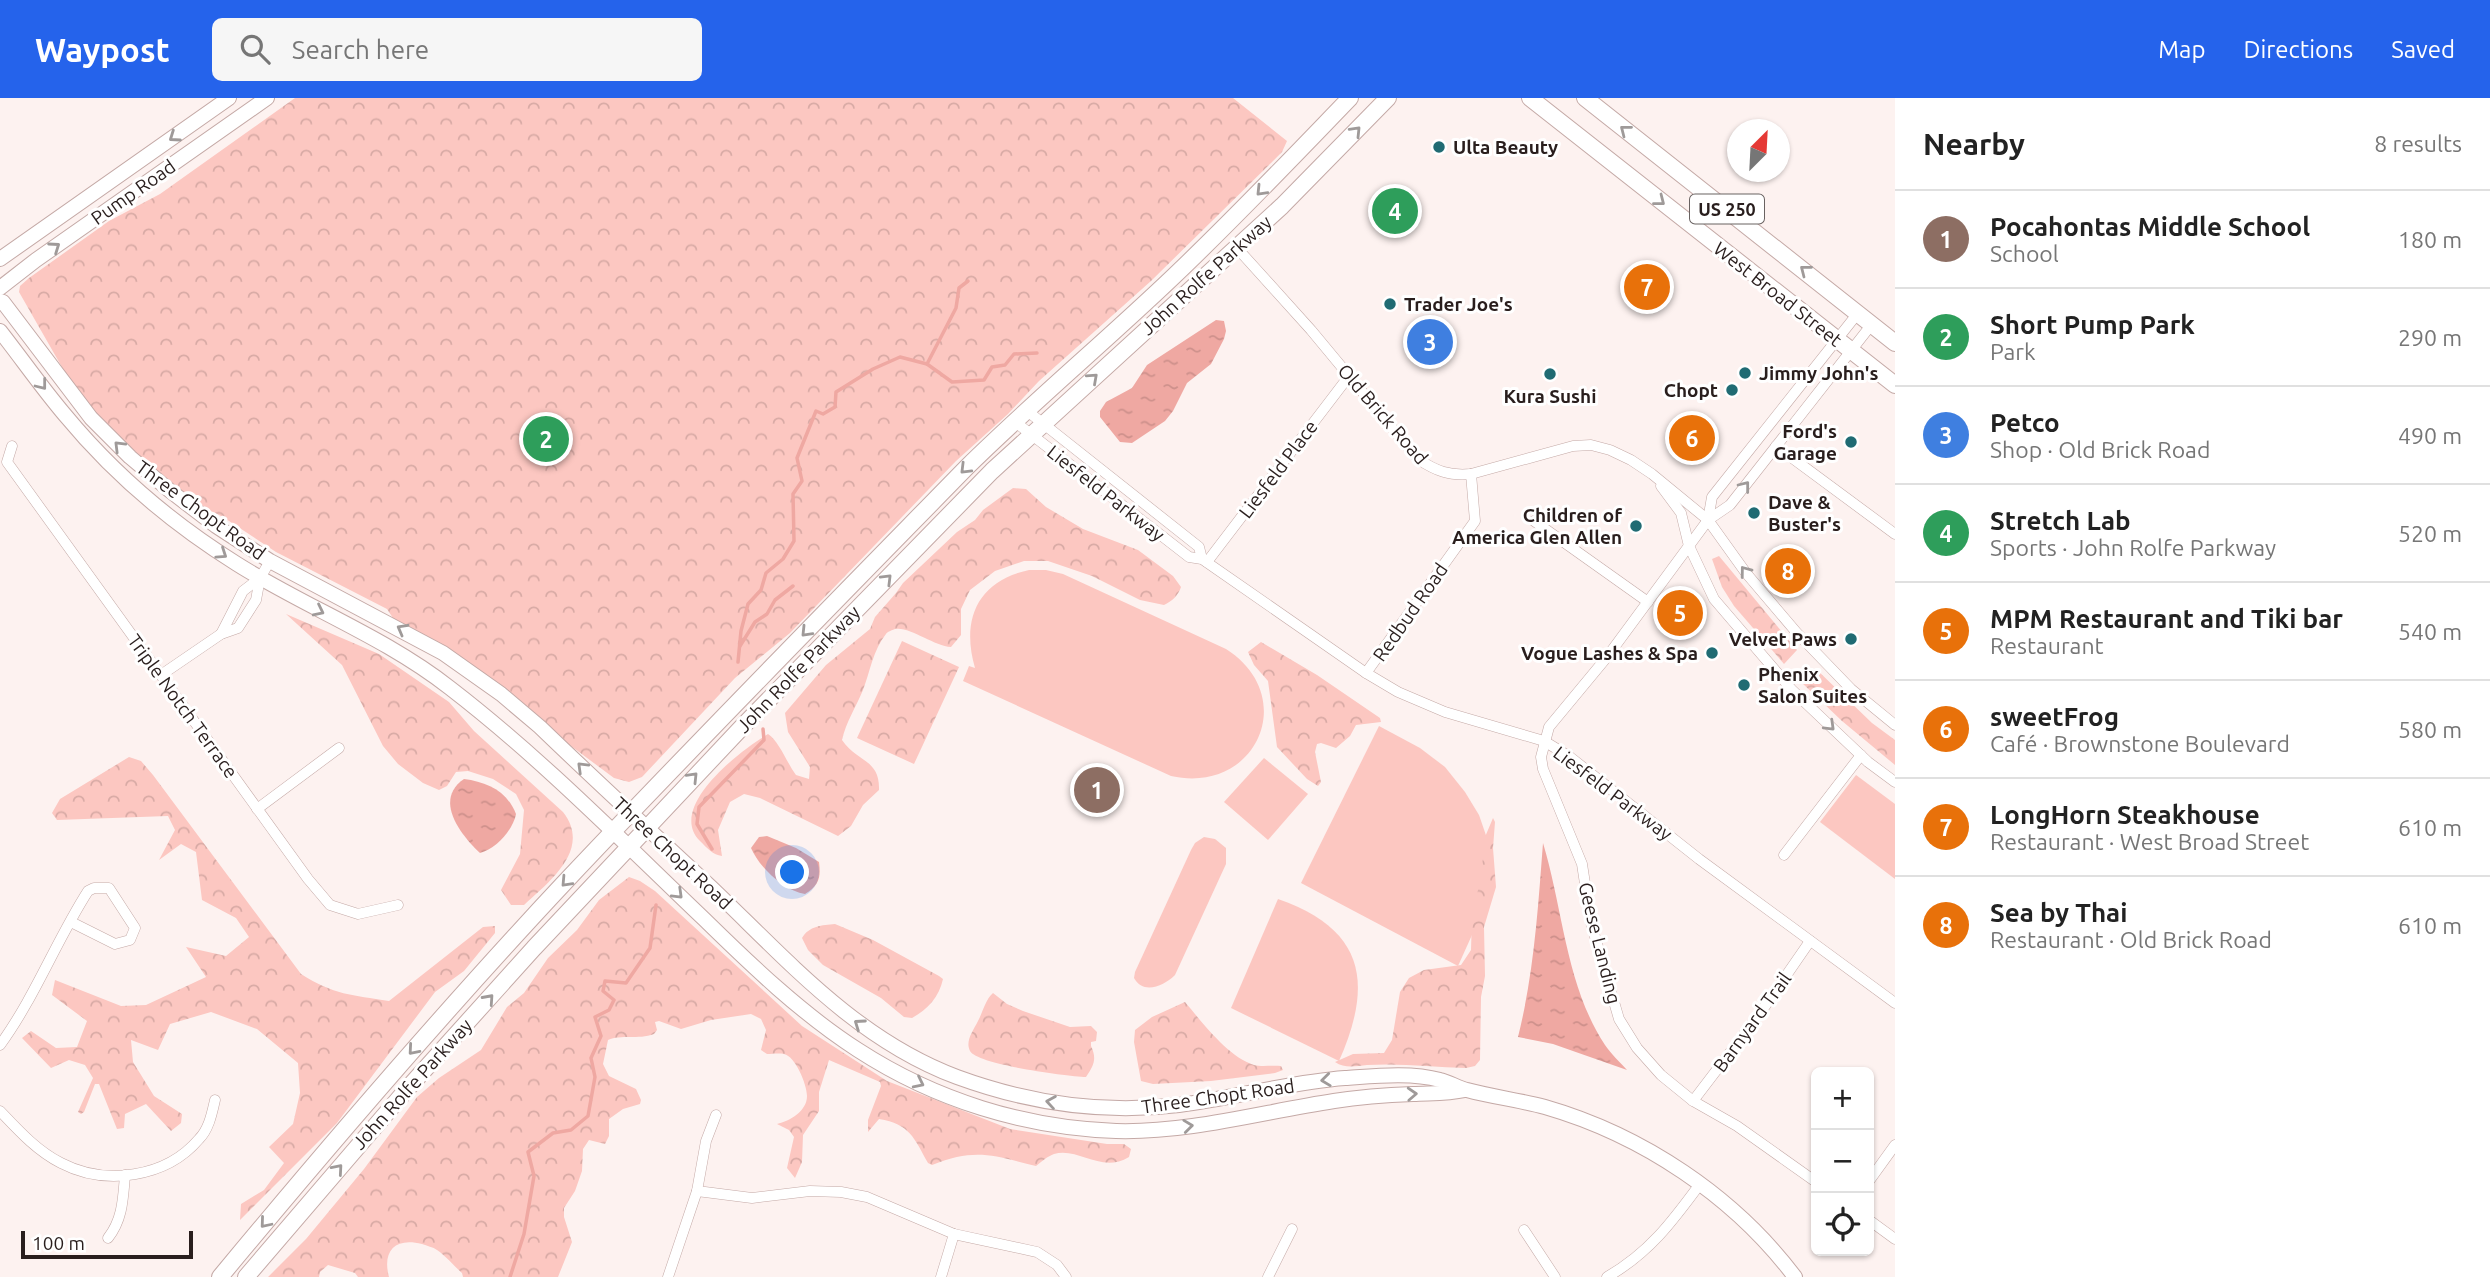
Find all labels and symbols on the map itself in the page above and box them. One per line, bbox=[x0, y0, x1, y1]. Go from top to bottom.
north arrow bbox=[1727, 119, 1790, 182]
one-way arrow bbox=[1347, 126, 1360, 139]
one-way arrow bbox=[1621, 126, 1633, 139]
one-way arrow bbox=[169, 129, 182, 141]
place label: Ulta Beauty bbox=[1453, 136, 1558, 158]
marker: Ulta Beauty bbox=[1431, 139, 1447, 155]
street label: Pump Road bbox=[87, 155, 179, 229]
one-way arrow bbox=[1257, 183, 1270, 196]
pin: 4 bbox=[1372, 185, 1418, 237]
one-way arrow bbox=[1653, 192, 1665, 205]
road number: US 250 bbox=[1690, 194, 1764, 224]
street label: John Rolfe Parkway bbox=[1136, 211, 1276, 339]
street label: West Broad Street bbox=[1710, 237, 1847, 351]
one-way arrow bbox=[47, 242, 60, 255]
pin: 7 bbox=[1624, 261, 1670, 313]
one-way arrow bbox=[1800, 266, 1812, 279]
place label: Trader Joe's bbox=[1404, 293, 1513, 315]
marker: Trader Joe's bbox=[1382, 296, 1398, 312]
pin: 3 bbox=[1407, 316, 1453, 368]
street label: Old Brick Road bbox=[1333, 359, 1433, 469]
place label: Jimmy John's bbox=[1759, 362, 1878, 384]
marker: Jimmy John's bbox=[1737, 365, 1753, 381]
marker: Kura Sushi bbox=[1542, 366, 1558, 382]
one-way arrow bbox=[1085, 374, 1098, 386]
one-way arrow bbox=[33, 378, 46, 390]
place label: Chopt bbox=[1664, 379, 1718, 401]
marker: Chopt bbox=[1724, 382, 1740, 398]
place label: Kura Sushi bbox=[1503, 385, 1597, 407]
pin: 6 bbox=[1669, 412, 1715, 464]
pin: 2 bbox=[523, 413, 569, 465]
street label: Liesfeld Place bbox=[1234, 416, 1322, 522]
place label: Ford's Garage bbox=[1773, 420, 1837, 464]
marker: Ford's Garage bbox=[1843, 434, 1859, 450]
street label: Liesfeld Parkway bbox=[1043, 440, 1169, 546]
one-way arrow bbox=[114, 441, 127, 454]
street label: Three Chopt Road bbox=[132, 456, 270, 564]
one-way arrow bbox=[961, 461, 973, 473]
one-way arrow bbox=[1736, 481, 1749, 493]
place label: Dave & Buster's bbox=[1768, 491, 1841, 535]
place label: Children of America Glen Allen bbox=[1452, 504, 1622, 548]
marker: Dave & Buster's bbox=[1746, 505, 1762, 521]
marker: Children of America Glen Allen bbox=[1628, 518, 1644, 534]
pin: 8 bbox=[1765, 545, 1811, 597]
one-way arrow bbox=[214, 546, 227, 558]
street label: Redbud Road bbox=[1368, 559, 1452, 665]
one-way arrow bbox=[1740, 567, 1753, 579]
one-way arrow bbox=[878, 575, 891, 588]
pin: 5 bbox=[1657, 587, 1703, 639]
street label: John Rolfe Parkway bbox=[732, 601, 864, 737]
one-way arrow bbox=[312, 603, 324, 617]
one-way arrow bbox=[396, 624, 409, 637]
one-way arrow bbox=[802, 624, 815, 637]
place label: Velvet Paws bbox=[1729, 628, 1837, 650]
street label: Triple Notch Terrace bbox=[123, 630, 243, 782]
marker: Velvet Paws bbox=[1843, 631, 1859, 647]
place label: Vogue Lashes & Spa bbox=[1521, 642, 1698, 664]
marker: Vogue Lashes & Spa bbox=[1704, 645, 1720, 661]
place label: Phenix Salon Suites bbox=[1758, 663, 1867, 707]
marker: Phenix Salon Suites bbox=[1736, 677, 1752, 693]
one-way arrow bbox=[1822, 718, 1835, 731]
street label: Liesfeld Parkway bbox=[1549, 741, 1677, 845]
one-way arrow bbox=[577, 762, 590, 775]
pin: 1 bbox=[1074, 764, 1120, 816]
one-way arrow bbox=[685, 773, 698, 786]
street label: Three Chopt Road bbox=[609, 792, 737, 914]
your location bbox=[775, 855, 809, 889]
one-way arrow bbox=[561, 874, 574, 887]
street label: Geese Landing bbox=[1574, 880, 1626, 1006]
one-way arrow bbox=[670, 886, 683, 899]
street label: Barnyard Trail bbox=[1708, 968, 1796, 1076]
one-way arrow bbox=[481, 994, 493, 1007]
street label: John Rolfe Parkway bbox=[348, 1014, 476, 1154]
one-way arrow bbox=[854, 1020, 867, 1032]
one-way arrow bbox=[409, 1042, 421, 1055]
one-way arrow bbox=[1320, 1073, 1332, 1088]
one-way arrow bbox=[912, 1074, 924, 1088]
street label: Three Chopt Road bbox=[1140, 1074, 1296, 1118]
one-way arrow bbox=[1407, 1087, 1418, 1102]
one-way arrow bbox=[1045, 1095, 1057, 1110]
one-way arrow bbox=[1182, 1118, 1193, 1133]
one-way arrow bbox=[330, 1164, 342, 1177]
one-way arrow bbox=[261, 1215, 273, 1228]
scale bar bbox=[21, 1228, 192, 1260]

